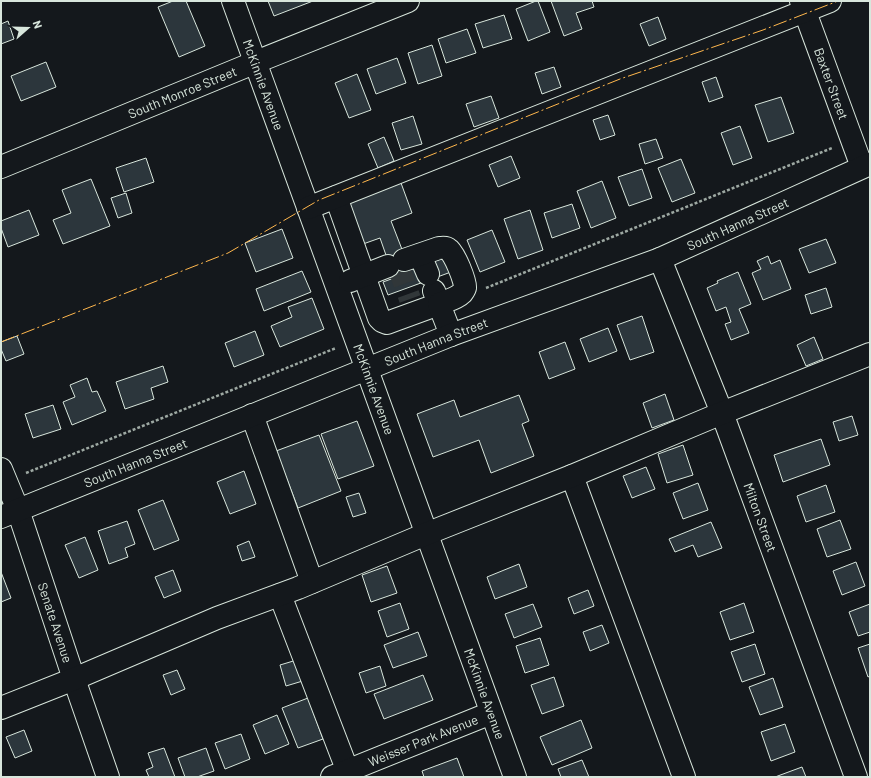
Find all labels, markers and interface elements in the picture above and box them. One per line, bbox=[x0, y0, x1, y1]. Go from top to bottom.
north arrow bbox=[8, 8, 48, 48]
text: N bbox=[31, 19, 45, 30]
street label: McKinnie Avenue bbox=[240, 37, 287, 132]
street label: Baxter Street bbox=[811, 46, 852, 122]
street label: South Monroe Street bbox=[125, 63, 239, 122]
street label: South Hanna Street bbox=[684, 194, 791, 254]
street label: South Hanna Street bbox=[382, 314, 490, 369]
street label: McKinnie Avenue bbox=[350, 342, 398, 437]
street label: South Hanna Street bbox=[81, 435, 189, 491]
street label: Milton Street bbox=[740, 480, 780, 554]
street label: Senate Avenue bbox=[35, 580, 76, 665]
street label: McKinnie Avenue bbox=[461, 646, 509, 741]
street label: Weisser Park Avenue bbox=[366, 711, 480, 770]

